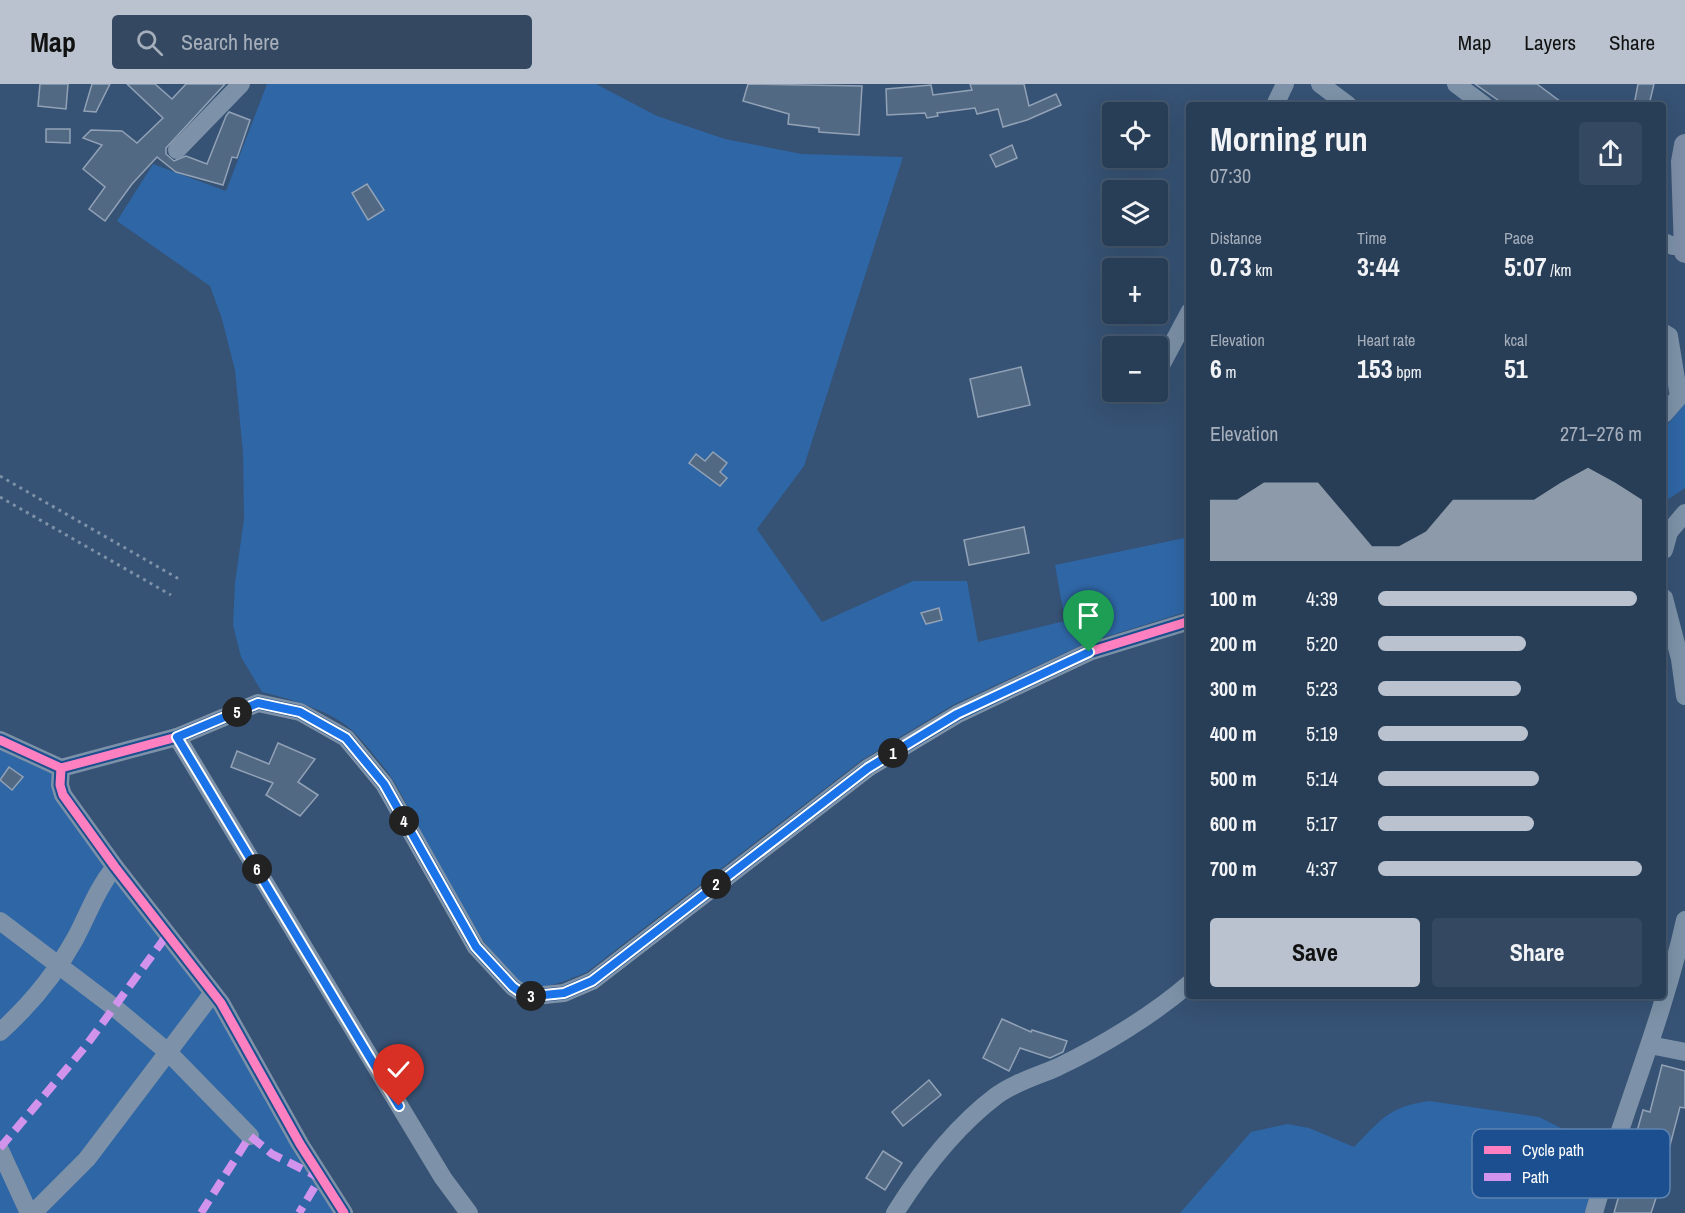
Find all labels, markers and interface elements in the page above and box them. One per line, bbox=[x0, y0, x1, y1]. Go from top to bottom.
search box bbox=[112, 15, 532, 69]
text: Map bbox=[30, 23, 76, 61]
icon: search bbox=[133, 26, 166, 59]
text: Search here bbox=[181, 27, 279, 57]
text: Map bbox=[1458, 28, 1491, 57]
text: Layers bbox=[1524, 28, 1576, 57]
text: Share bbox=[1609, 28, 1655, 57]
map controls bbox=[1102, 102, 1168, 402]
button: locate bbox=[1102, 102, 1168, 168]
text: Morning run bbox=[1210, 117, 1368, 161]
button: share bbox=[1579, 122, 1642, 185]
text: 07:30 bbox=[1210, 162, 1251, 189]
button: layers bbox=[1102, 180, 1168, 246]
text: Distance bbox=[1210, 227, 1262, 249]
text: Time bbox=[1357, 227, 1387, 249]
text: Pace bbox=[1504, 227, 1534, 249]
text: 0.73 bbox=[1210, 249, 1252, 284]
text: 3:44 bbox=[1357, 249, 1400, 284]
text: 5:07 bbox=[1504, 249, 1547, 284]
button: + bbox=[1102, 258, 1168, 324]
text: km bbox=[1252, 259, 1273, 281]
text: /km bbox=[1547, 259, 1571, 281]
text: Elevation bbox=[1210, 329, 1265, 351]
text: Heart rate bbox=[1357, 329, 1415, 351]
text: kcal bbox=[1504, 329, 1527, 351]
button: − bbox=[1102, 336, 1168, 402]
text: 6 bbox=[1210, 351, 1222, 386]
text: 153 bbox=[1357, 351, 1393, 386]
text: 51 bbox=[1504, 351, 1528, 386]
text: m bbox=[1222, 361, 1236, 383]
text: bpm bbox=[1393, 361, 1422, 383]
text: Elevation bbox=[1210, 420, 1278, 447]
text: 271–276 m bbox=[1560, 420, 1642, 447]
text: 100 m bbox=[1210, 585, 1257, 612]
text: 4:39 bbox=[1306, 585, 1338, 612]
pin bbox=[1063, 590, 1114, 652]
icon: arrive bbox=[1072, 599, 1105, 632]
text: 200 m bbox=[1210, 630, 1257, 657]
text: 5:20 bbox=[1306, 630, 1338, 657]
text: 300 m bbox=[1210, 675, 1257, 702]
text: 5:23 bbox=[1306, 675, 1338, 702]
pin: 5 bbox=[222, 697, 252, 727]
text: 5 bbox=[233, 701, 241, 723]
text: 400 m bbox=[1210, 720, 1257, 747]
text: 5:19 bbox=[1306, 720, 1338, 747]
pin: 1 bbox=[878, 738, 908, 768]
text: 1 bbox=[889, 742, 897, 764]
text: 500 m bbox=[1210, 765, 1257, 792]
text: 5:14 bbox=[1306, 765, 1338, 792]
pin: 4 bbox=[389, 806, 419, 836]
text: 4 bbox=[400, 810, 408, 832]
text: 600 m bbox=[1210, 810, 1257, 837]
text: 5:17 bbox=[1306, 810, 1338, 837]
pin: 6 bbox=[242, 854, 272, 884]
text: 700 m bbox=[1210, 855, 1257, 882]
text: 4:37 bbox=[1306, 855, 1338, 882]
text: 6 bbox=[253, 858, 261, 880]
pin: 2 bbox=[701, 869, 731, 899]
text: 2 bbox=[712, 873, 720, 895]
button: Save bbox=[1210, 918, 1420, 987]
button: Share bbox=[1432, 918, 1642, 987]
pin: 3 bbox=[516, 981, 546, 1011]
text: 3 bbox=[527, 985, 535, 1007]
pin bbox=[373, 1044, 424, 1106]
icon: check bbox=[382, 1053, 415, 1086]
legend bbox=[1472, 1129, 1670, 1198]
text: Cycle path bbox=[1522, 1139, 1584, 1161]
text: Path bbox=[1522, 1166, 1549, 1188]

